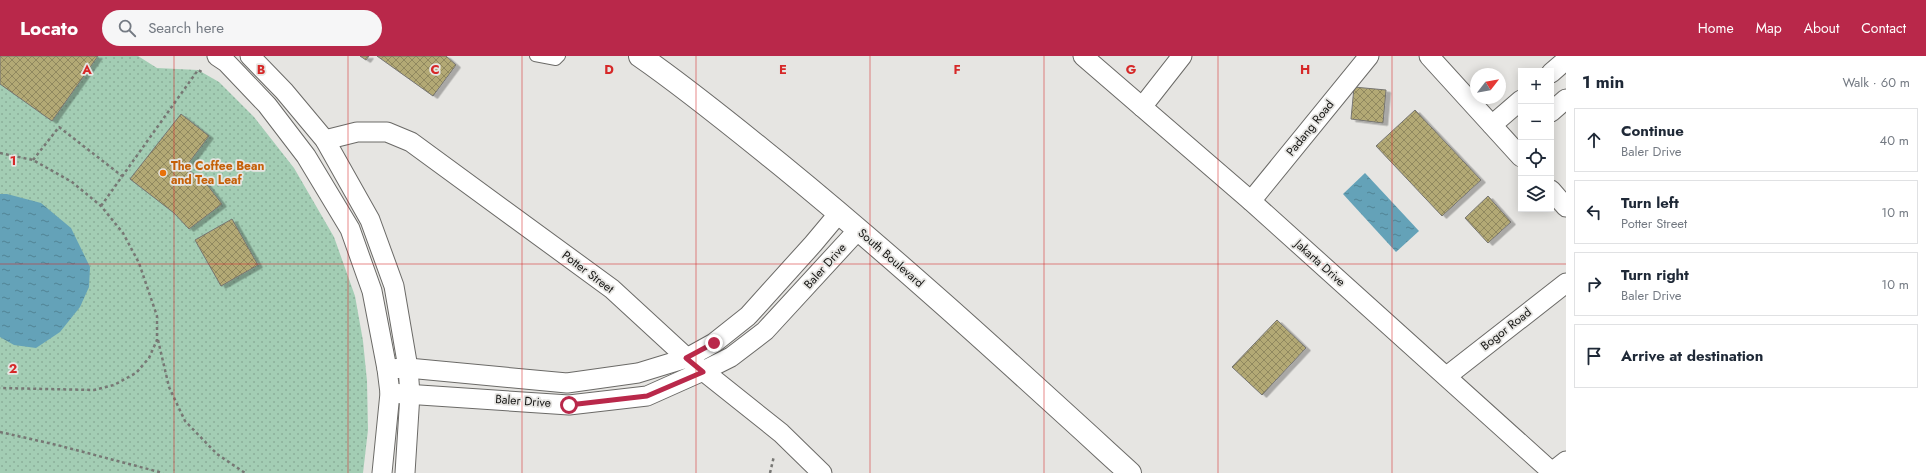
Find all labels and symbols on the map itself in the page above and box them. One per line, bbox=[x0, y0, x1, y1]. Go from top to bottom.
text: A bbox=[81, 60, 92, 79]
text: B bbox=[257, 60, 266, 79]
text: C bbox=[430, 60, 440, 79]
text: D bbox=[604, 60, 614, 79]
text: E bbox=[779, 60, 787, 79]
text: F bbox=[953, 60, 961, 79]
text: G bbox=[1126, 60, 1137, 79]
text: H bbox=[1300, 60, 1310, 79]
north arrow bbox=[1470, 68, 1506, 104]
street label: Padang Road bbox=[1282, 96, 1338, 160]
text: 1 bbox=[10, 151, 16, 170]
place label: The Coffee Bean and Tea Leaf bbox=[171, 157, 264, 189]
marker: The Coffee Bean and Tea Leaf bbox=[158, 168, 168, 178]
street label: South Boulevard bbox=[854, 224, 928, 292]
street label: Jakarta Drive bbox=[1289, 234, 1349, 291]
street label: Baler Drive bbox=[800, 239, 850, 293]
street label: Potter Street bbox=[558, 246, 618, 298]
street label: Bogor Road bbox=[1477, 303, 1535, 355]
route end bbox=[705, 334, 723, 352]
text: 2 bbox=[9, 359, 17, 378]
street label: Baler Drive bbox=[495, 390, 551, 412]
route start bbox=[560, 396, 578, 414]

